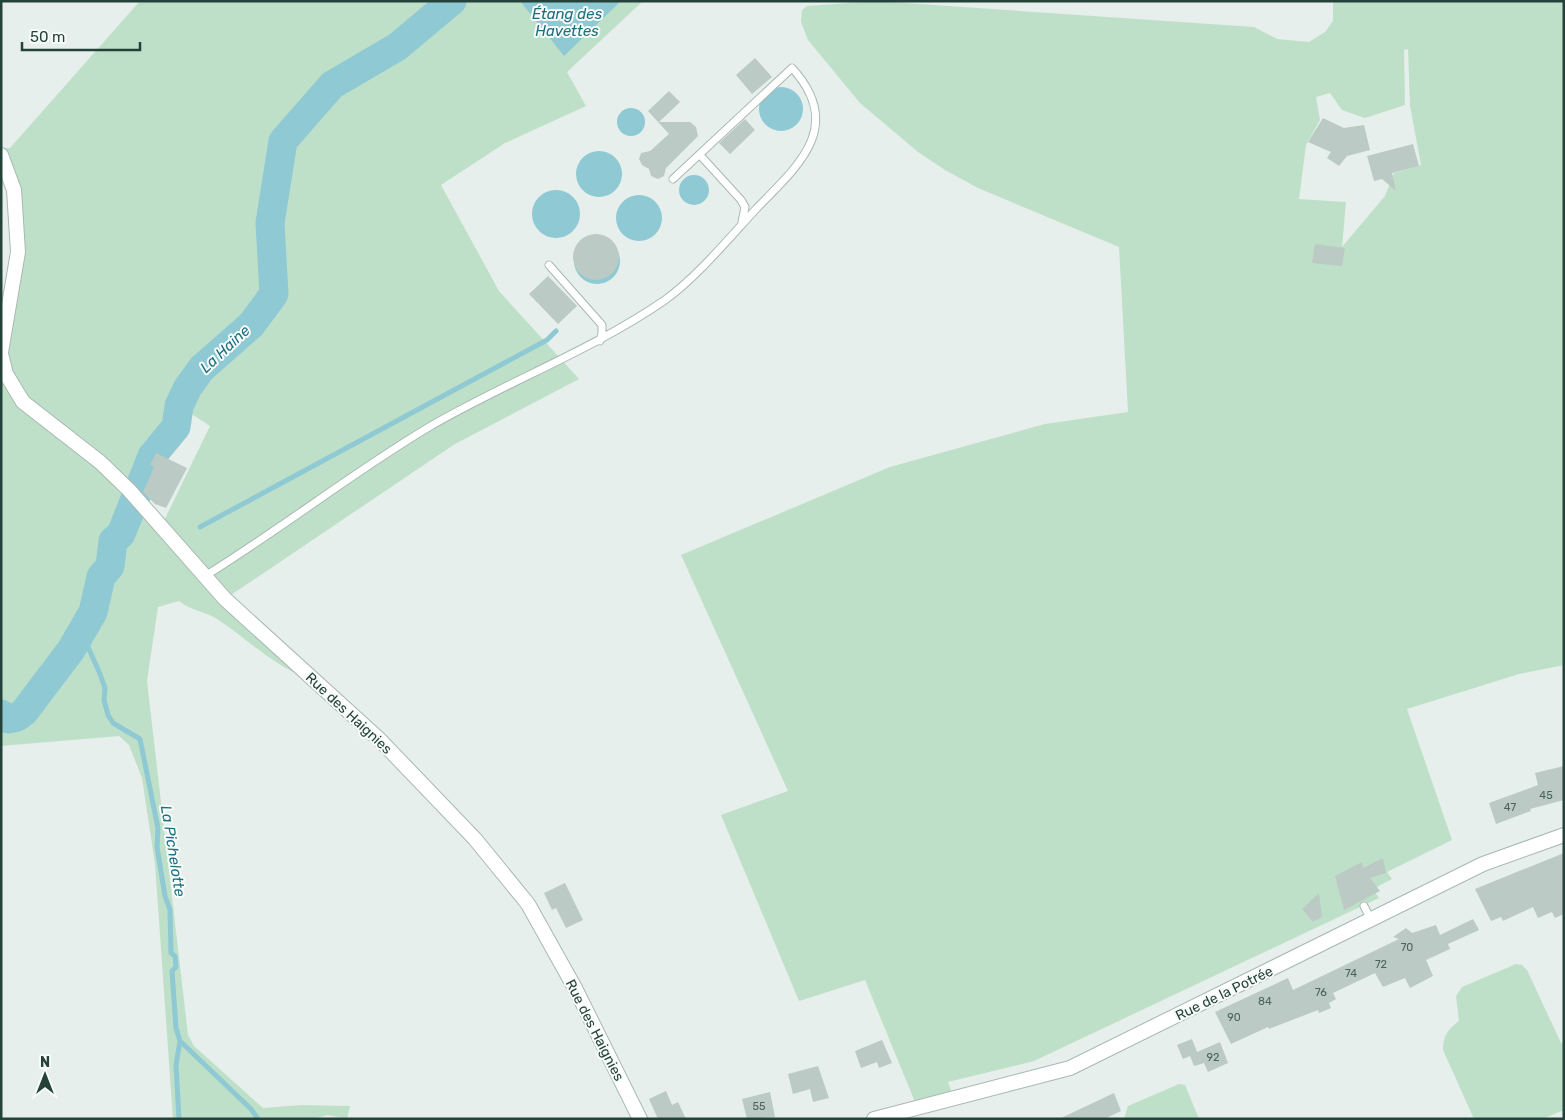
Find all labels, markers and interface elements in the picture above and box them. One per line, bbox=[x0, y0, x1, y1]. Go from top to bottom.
water label: Étang des Havettes bbox=[532, 5, 602, 40]
scale bar bbox=[22, 20, 140, 52]
text: 50 m bbox=[30, 28, 65, 46]
water label: La Haine bbox=[196, 321, 254, 377]
street label: Rue des Haignies bbox=[302, 669, 395, 758]
house number: 45 bbox=[1539, 789, 1553, 802]
house number: 47 bbox=[1504, 801, 1516, 814]
water label: La Pichelotte bbox=[157, 804, 189, 898]
house number: 70 bbox=[1401, 941, 1413, 954]
house number: 72 bbox=[1375, 958, 1387, 971]
street label: Rue de la Potrée bbox=[1173, 962, 1276, 1024]
house number: 74 bbox=[1345, 967, 1357, 980]
street label: Rue des Haignies bbox=[562, 976, 628, 1084]
house number: 76 bbox=[1315, 986, 1327, 999]
house number: 84 bbox=[1258, 995, 1272, 1008]
house number: 90 bbox=[1227, 1011, 1241, 1024]
north arrow bbox=[20, 1050, 70, 1100]
house number: 92 bbox=[1207, 1051, 1219, 1064]
text: N bbox=[40, 1054, 50, 1071]
house number: 55 bbox=[752, 1100, 766, 1113]

